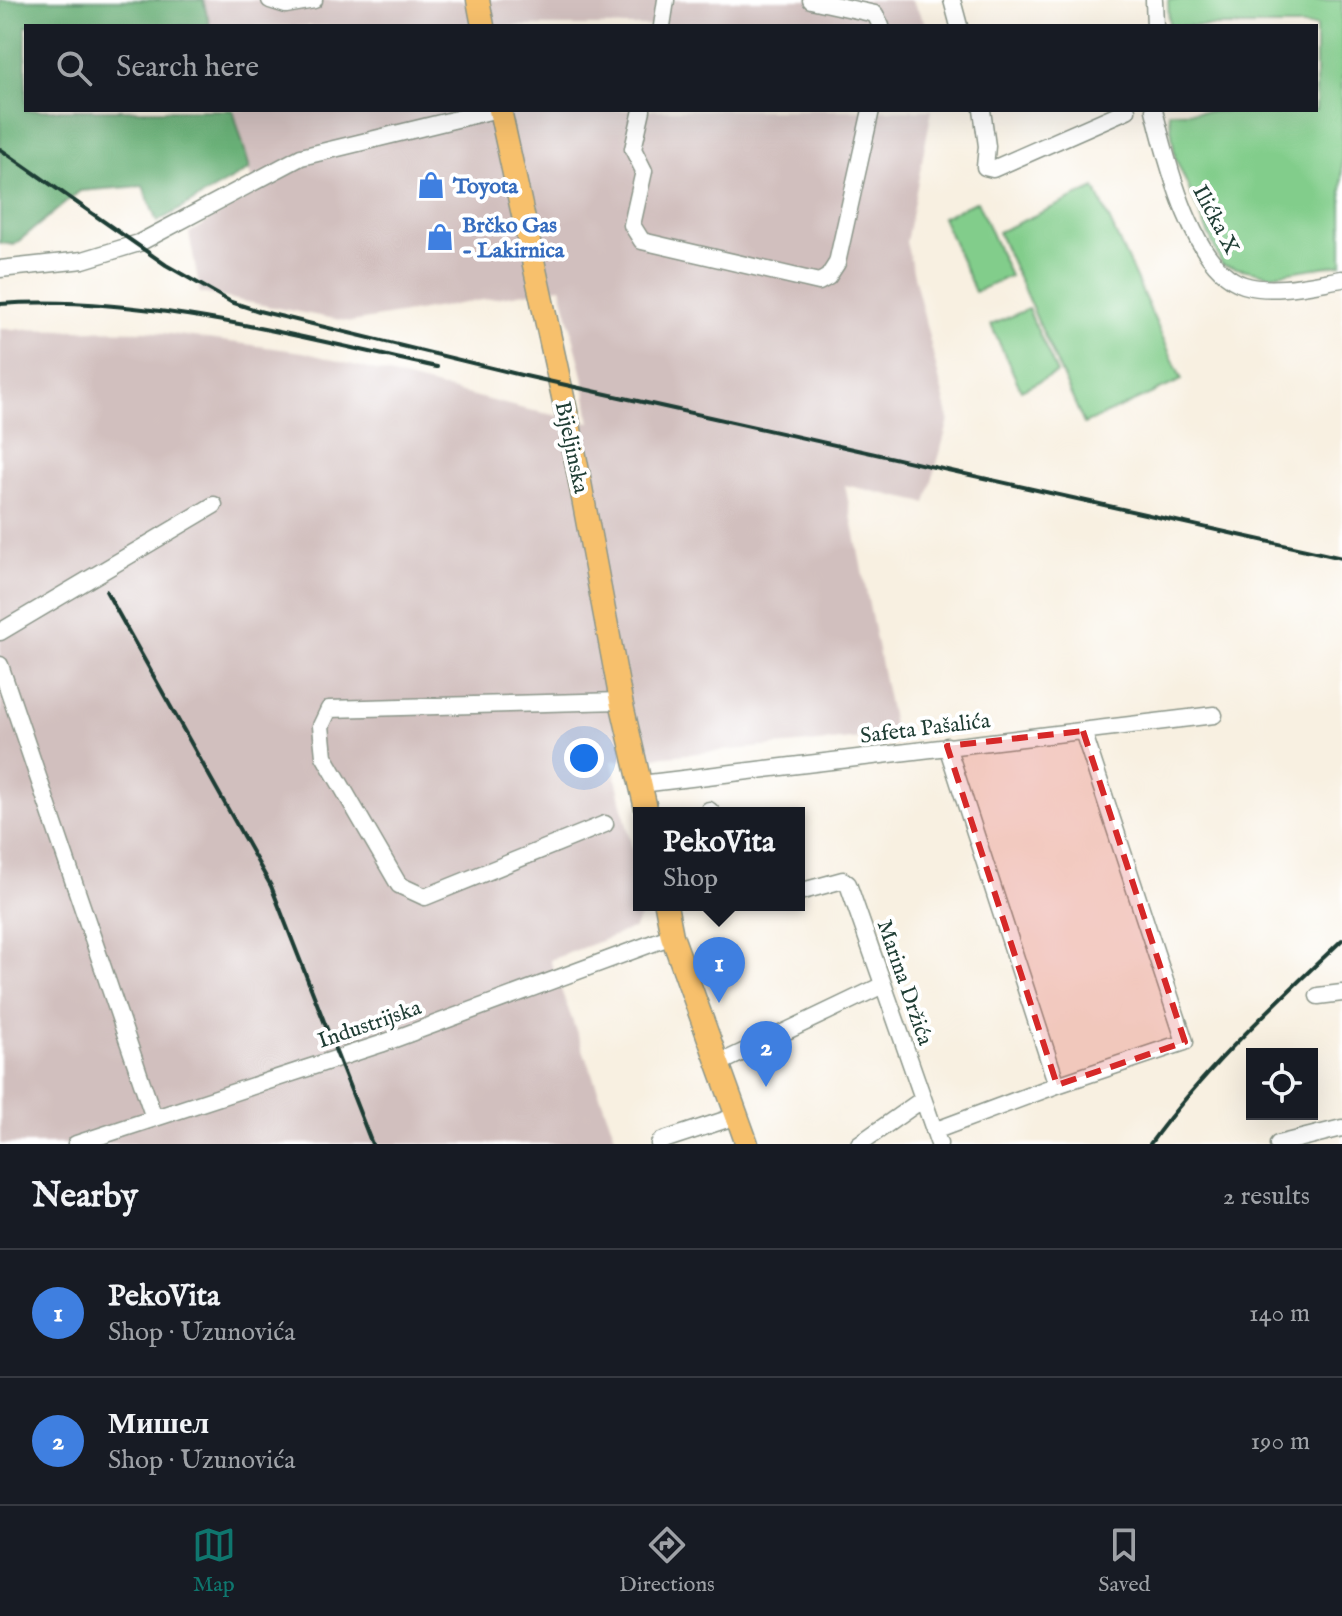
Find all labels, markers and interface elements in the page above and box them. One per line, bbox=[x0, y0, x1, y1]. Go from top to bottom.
search box bbox=[24, 24, 1318, 112]
icon: search bbox=[52, 46, 96, 90]
text: Search here bbox=[116, 49, 259, 87]
shop icon: Toyota bbox=[416, 170, 446, 200]
place label: Toyota bbox=[452, 173, 519, 201]
street label: Ilićka X bbox=[1185, 180, 1245, 260]
place label: Brčko Gas - Lakirnica bbox=[462, 212, 565, 265]
shop icon: Brčko Gas - Lakirnica bbox=[425, 222, 455, 252]
street label: Bijeljinska bbox=[548, 399, 595, 497]
street label: Safeta Pašalića bbox=[859, 707, 992, 751]
your location bbox=[564, 738, 604, 778]
popup bbox=[633, 807, 805, 911]
text: PekoVita bbox=[663, 824, 775, 862]
text: Shop bbox=[663, 862, 718, 895]
street label: Marina Držića bbox=[870, 916, 939, 1050]
pin: 1 bbox=[693, 937, 745, 1003]
street label: Industrijska bbox=[314, 994, 426, 1056]
pin: 2 bbox=[740, 1021, 792, 1087]
map controls bbox=[1246, 1048, 1318, 1120]
button: locate bbox=[1246, 1048, 1318, 1120]
text: Nearby bbox=[32, 1175, 138, 1218]
text: 2 results bbox=[1223, 1180, 1310, 1213]
text: PekoVita bbox=[108, 1278, 220, 1316]
text: 1 bbox=[53, 1297, 63, 1330]
text: 140 m bbox=[1249, 1297, 1310, 1330]
text: Shop · Uzunovića bbox=[108, 1316, 296, 1349]
text: Мишел bbox=[108, 1406, 209, 1444]
text: 2 bbox=[52, 1425, 64, 1458]
text: 190 m bbox=[1250, 1425, 1310, 1458]
text: Shop · Uzunovića bbox=[108, 1444, 296, 1477]
tab: Map bbox=[192, 1523, 236, 1599]
tab: Directions bbox=[619, 1523, 715, 1599]
tab: Saved bbox=[1098, 1523, 1150, 1599]

